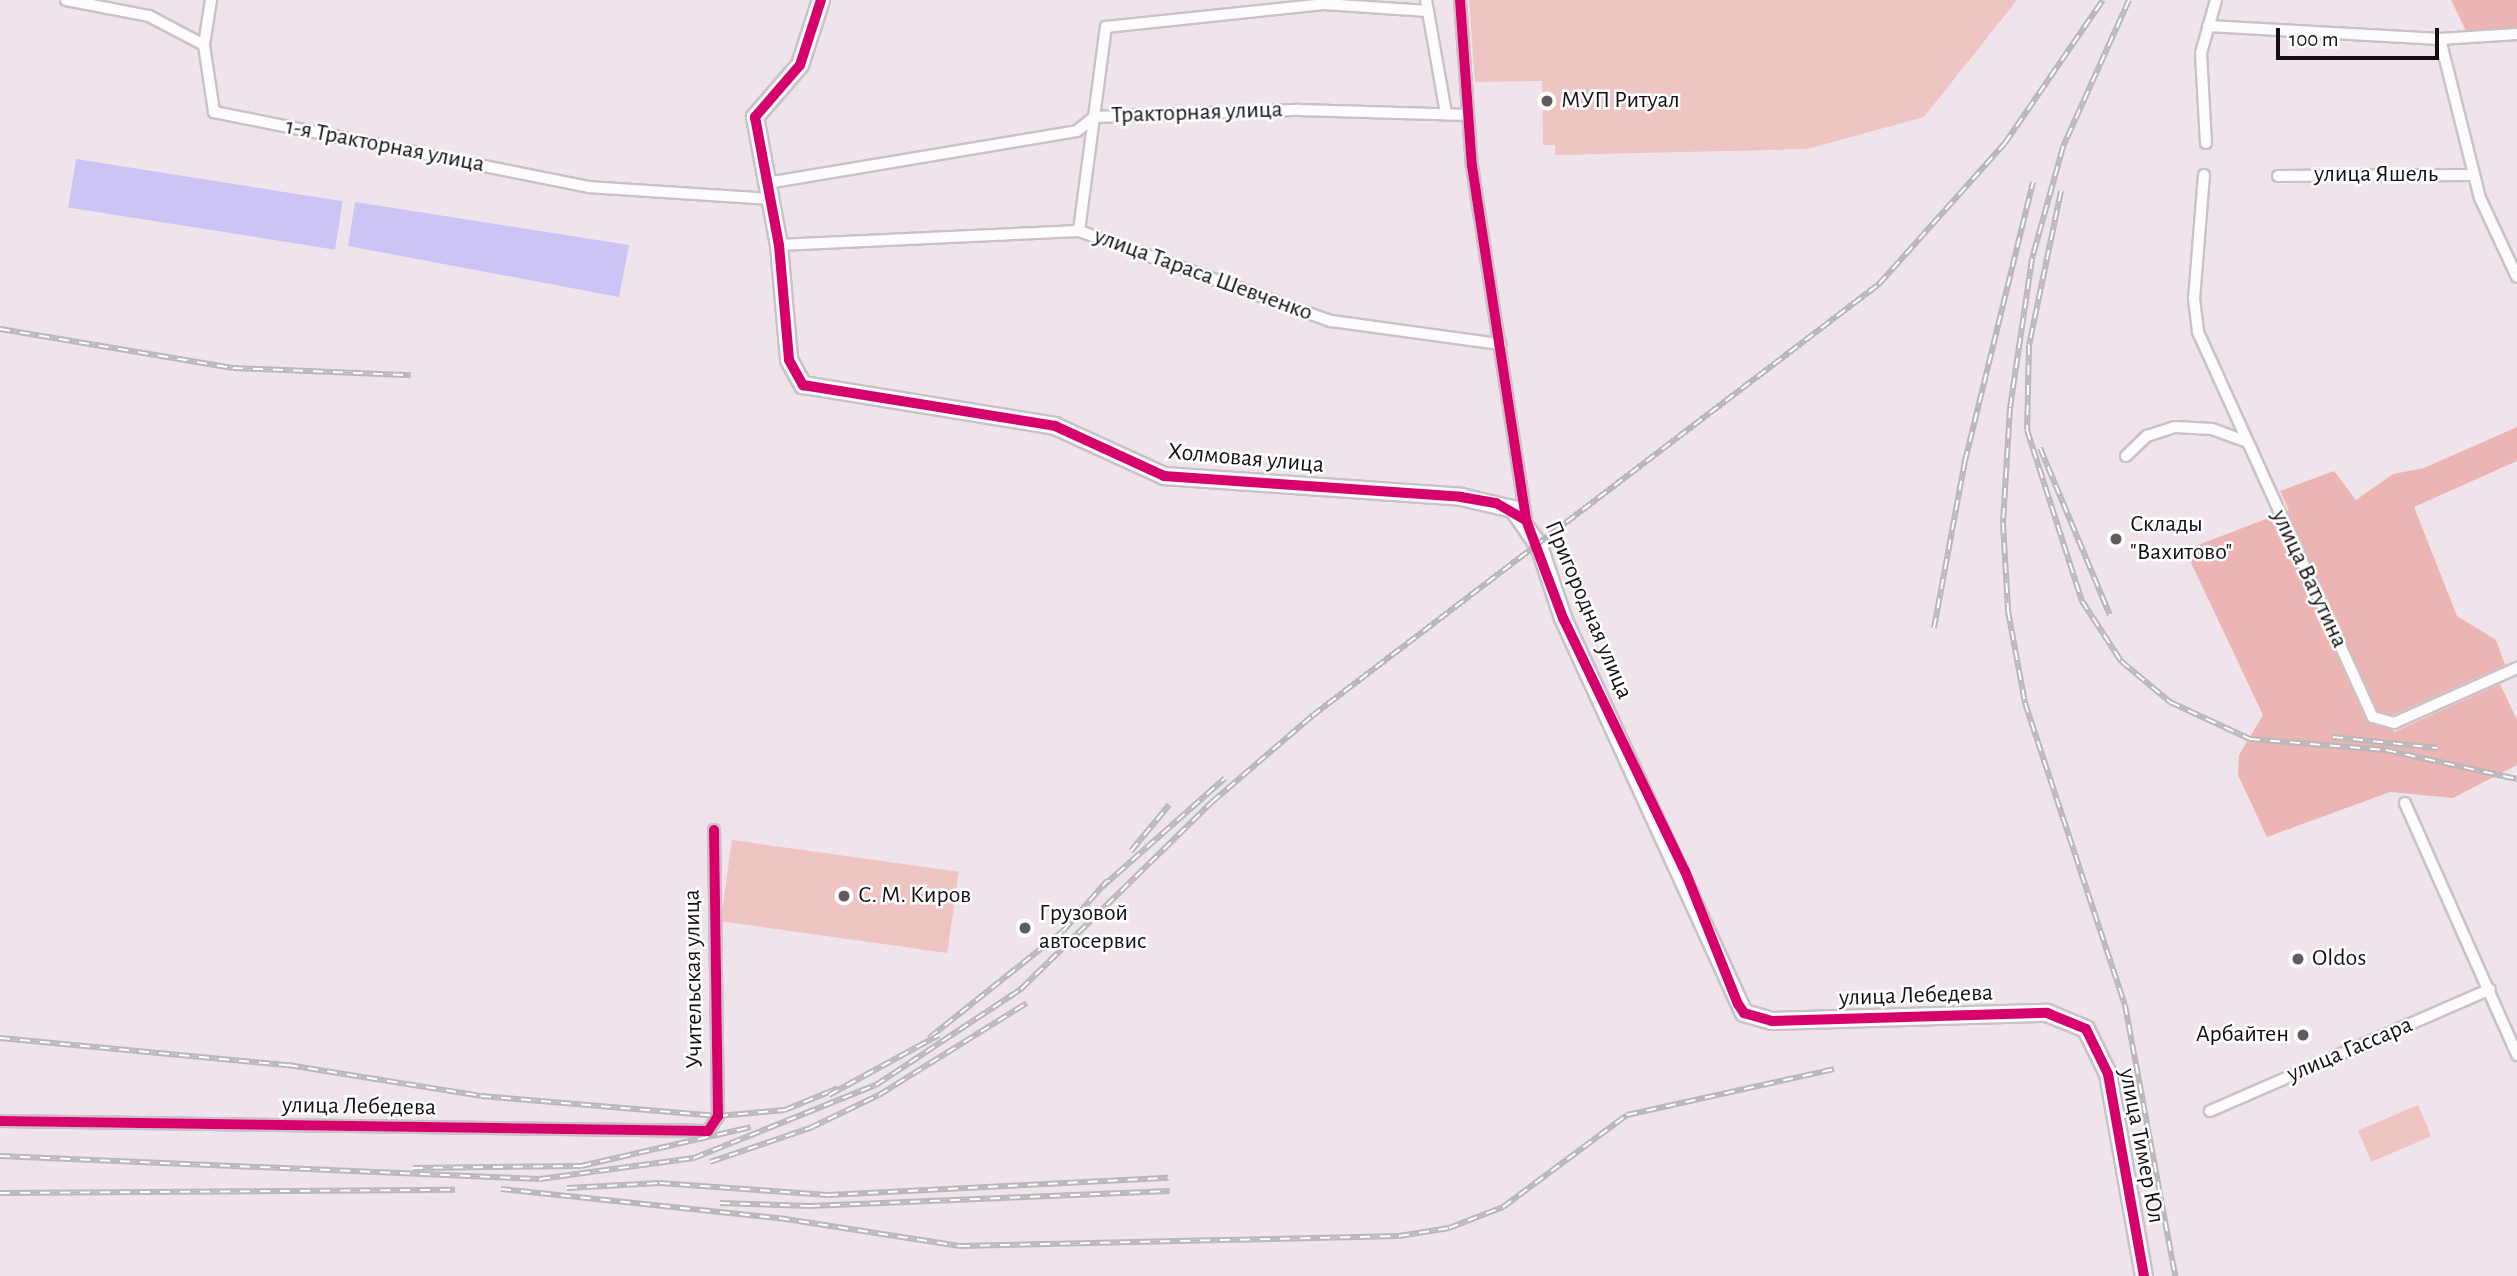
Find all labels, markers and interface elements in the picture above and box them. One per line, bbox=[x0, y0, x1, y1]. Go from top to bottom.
scale bar bbox=[2279, 14, 2442, 58]
text: 100 m bbox=[2289, 29, 2339, 50]
place label: МУП Ритуал bbox=[1561, 87, 1680, 115]
marker: МУП Ритуал bbox=[1539, 93, 1555, 109]
street label: Тракторная улица bbox=[1111, 96, 1283, 130]
street label: 1-я Тракторная улица bbox=[283, 113, 487, 179]
street label: улица Яшель bbox=[2314, 161, 2438, 189]
street label: улица Тараса Шевченко bbox=[1090, 222, 1316, 328]
street label: Холмовая улица bbox=[1167, 438, 1325, 480]
street label: улица Ватутина bbox=[2264, 505, 2354, 653]
place label: Склады "Вахитово" bbox=[2130, 511, 2232, 567]
street label: Пригородная улица bbox=[1537, 516, 1639, 704]
marker: Склады "Вахитово" bbox=[2108, 531, 2124, 547]
place label: С. М. Киров bbox=[858, 882, 971, 910]
marker: С. М. Киров bbox=[836, 888, 852, 904]
street label: Учительская улица bbox=[678, 889, 710, 1069]
place label: Грузовой автосервис bbox=[1039, 900, 1147, 956]
marker: Грузовой автосервис bbox=[1017, 920, 1033, 936]
place label: Oldos bbox=[2312, 945, 2366, 973]
marker: Oldos bbox=[2290, 951, 2306, 967]
street label: улица Лебедева bbox=[1838, 979, 1994, 1013]
street label: улица Гассара bbox=[2283, 1011, 2417, 1089]
place label: Арбайтен bbox=[2196, 1021, 2289, 1049]
marker: Арбайтен bbox=[2295, 1027, 2311, 1043]
street label: улица Тимер Юл bbox=[2112, 1066, 2170, 1226]
street label: улица Лебедева bbox=[282, 1091, 436, 1123]

